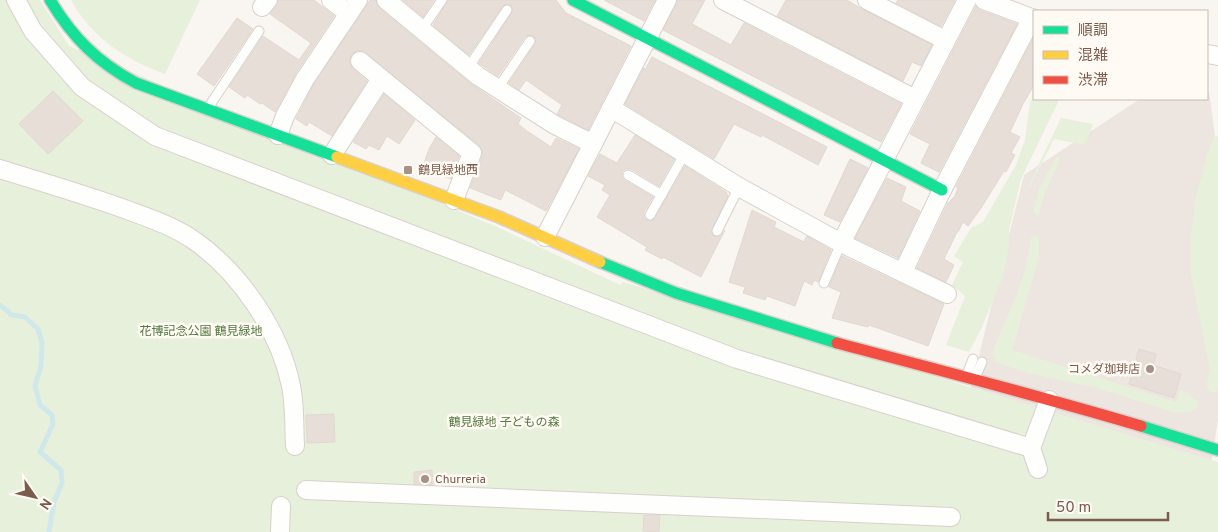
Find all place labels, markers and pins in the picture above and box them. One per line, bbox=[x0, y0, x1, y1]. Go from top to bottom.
place label: 鶴見緑地西 bbox=[418, 163, 478, 179]
marker: 鶴見緑地西 bbox=[402, 164, 414, 176]
place label: コメダ珈琲店 bbox=[1068, 362, 1140, 378]
marker: コメダ珈琲店 bbox=[1144, 363, 1156, 375]
place label: Churreria bbox=[435, 472, 486, 488]
marker: Churreria bbox=[419, 473, 431, 485]

